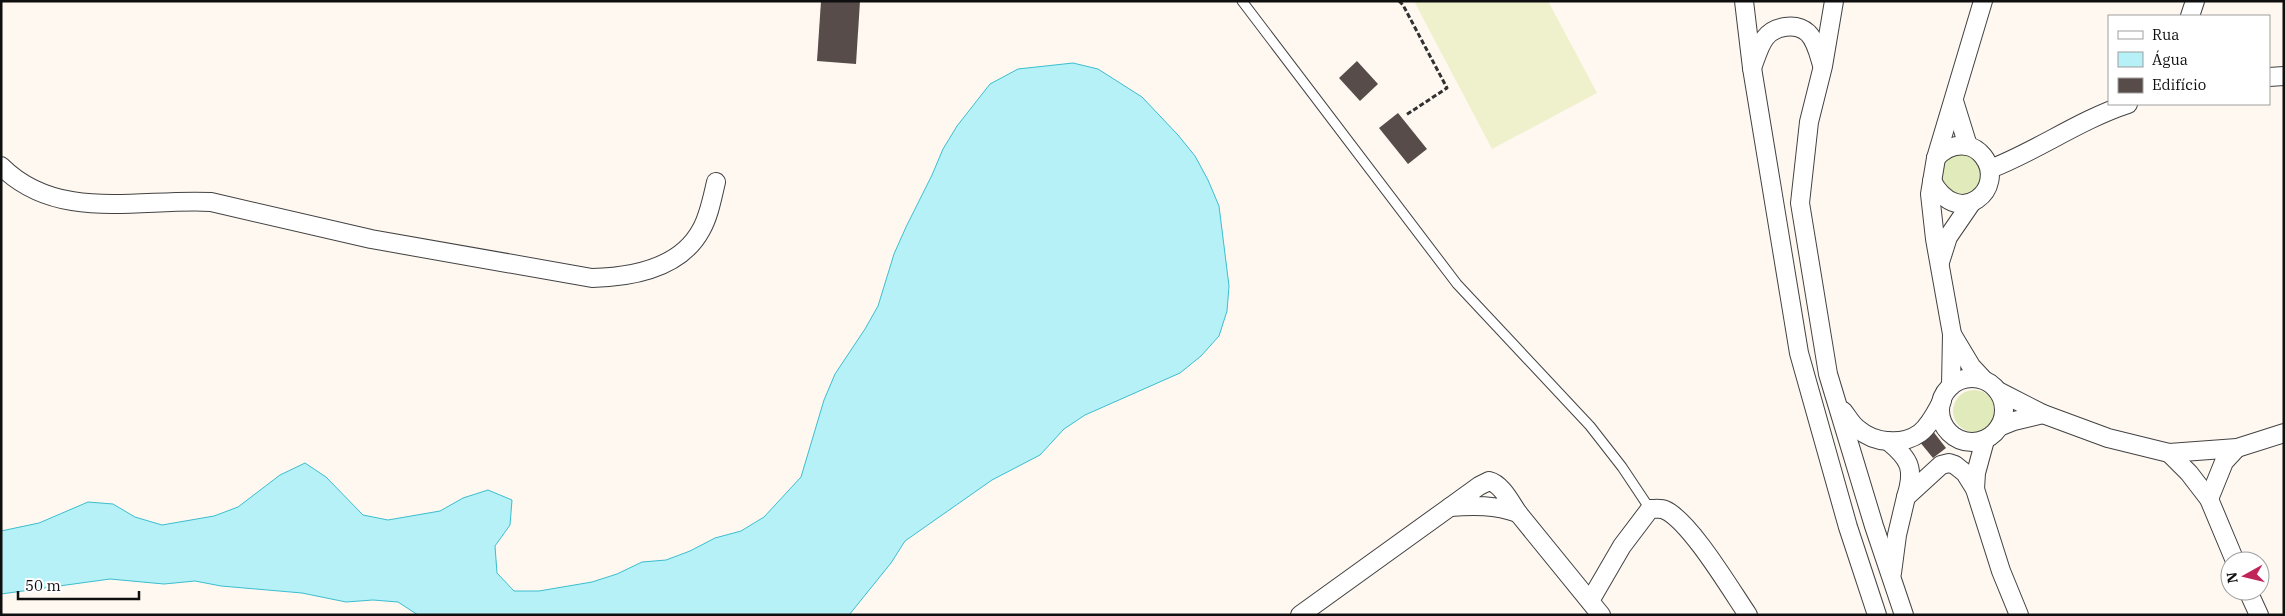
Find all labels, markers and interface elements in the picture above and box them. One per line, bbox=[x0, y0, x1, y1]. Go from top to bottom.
legend bbox=[2108, 15, 2270, 105]
text: Rua bbox=[2152, 25, 2179, 44]
text: Água bbox=[2152, 50, 2188, 69]
text: Edifício bbox=[2152, 75, 2206, 94]
north arrow bbox=[2220, 551, 2270, 601]
scale bar bbox=[18, 568, 139, 600]
text: N bbox=[2222, 571, 2242, 585]
text: 50 m bbox=[25, 576, 61, 595]

